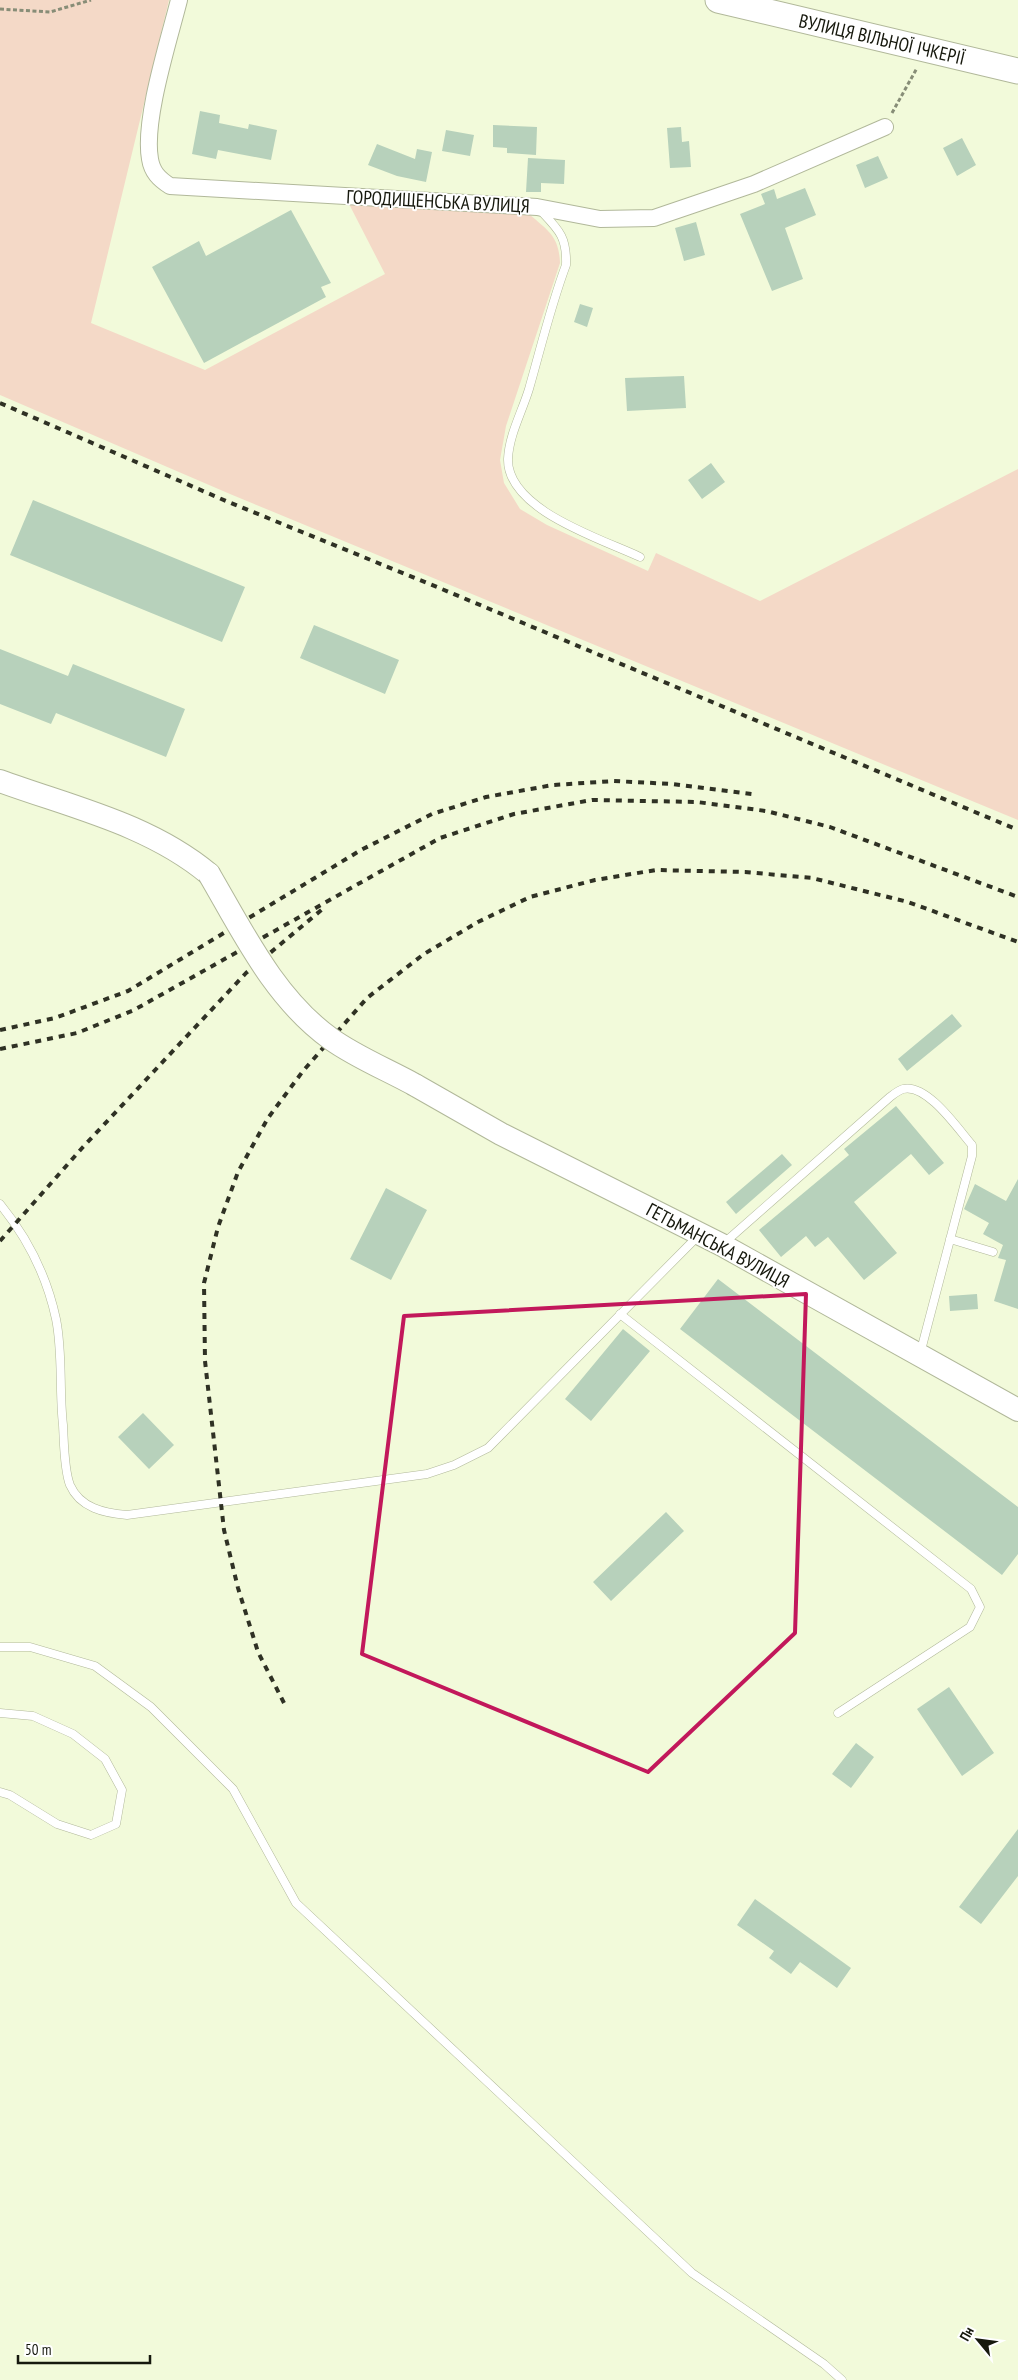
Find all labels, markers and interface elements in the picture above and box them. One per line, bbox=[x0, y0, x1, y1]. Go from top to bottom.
street label: ВУЛИЦЯ ВІЛЬНОЇ ІЧКЕРІЇ bbox=[797, 8, 968, 70]
street label: ГОРОДИЩЕНСЬКА ВУЛИЦЯ bbox=[346, 184, 530, 218]
street label: ГЕТЬМАНСЬКА ВУЛИЦЯ bbox=[642, 1197, 794, 1293]
north arrow bbox=[953, 2315, 1003, 2365]
text: Пн bbox=[955, 2323, 978, 2344]
scale bar bbox=[18, 2332, 150, 2364]
text: 50 m bbox=[25, 2340, 51, 2359]

